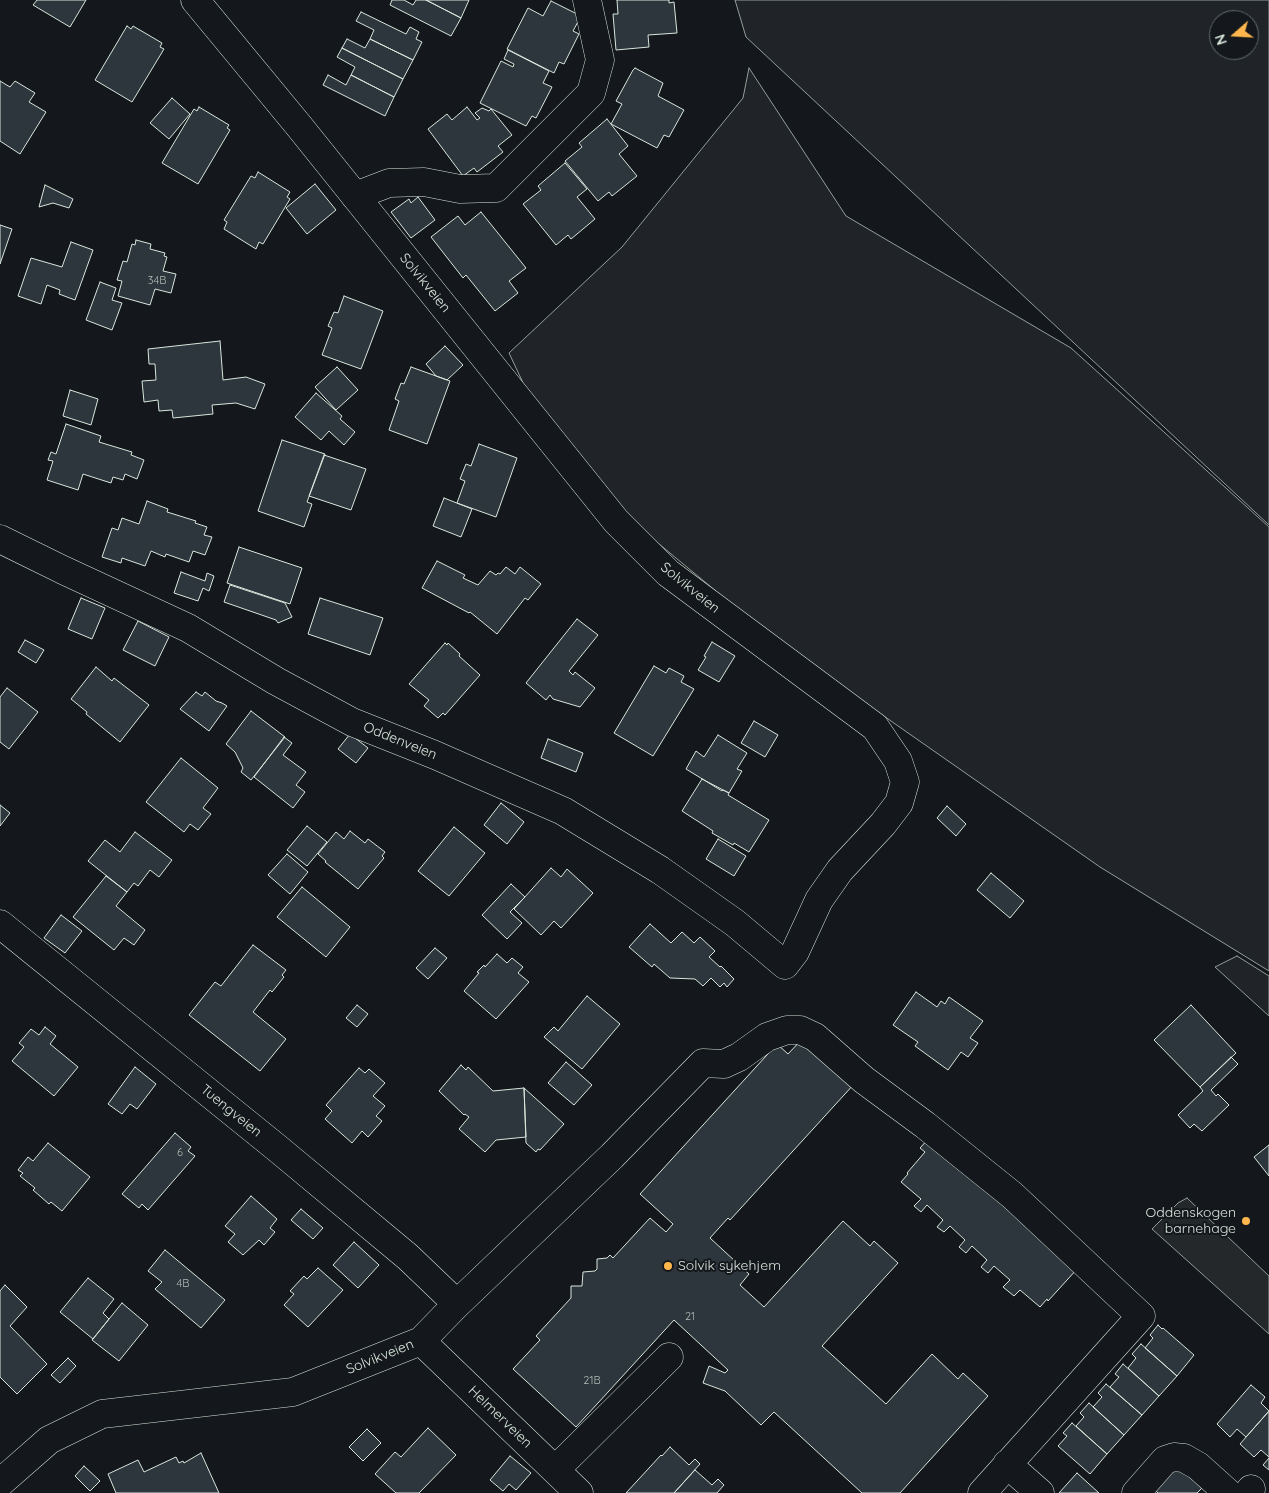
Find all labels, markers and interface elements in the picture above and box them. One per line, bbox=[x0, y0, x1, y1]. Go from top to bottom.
north arrow bbox=[1209, 10, 1259, 60]
text: N bbox=[1211, 32, 1231, 47]
street label: Solvikveien bbox=[396, 250, 454, 316]
house number: 34B bbox=[148, 274, 166, 288]
street label: Solvikveien bbox=[657, 559, 723, 617]
street label: Oddenveien bbox=[361, 719, 439, 763]
street label: Tuengveien bbox=[197, 1081, 265, 1141]
house number: 6 bbox=[177, 1146, 183, 1160]
place label: Oddenskogen barnehage bbox=[1146, 1205, 1236, 1238]
marker: Oddenskogen barnehage bbox=[1240, 1215, 1252, 1227]
place label: Solvik sykehjem bbox=[678, 1258, 781, 1274]
marker: Solvik sykehjem bbox=[662, 1260, 674, 1272]
house number: 4B bbox=[177, 1277, 189, 1291]
house number: 21 bbox=[685, 1310, 695, 1324]
street label: Solvikveien bbox=[344, 1336, 416, 1378]
house number: 21B bbox=[583, 1374, 601, 1388]
street label: Helmerveien bbox=[465, 1382, 535, 1452]

